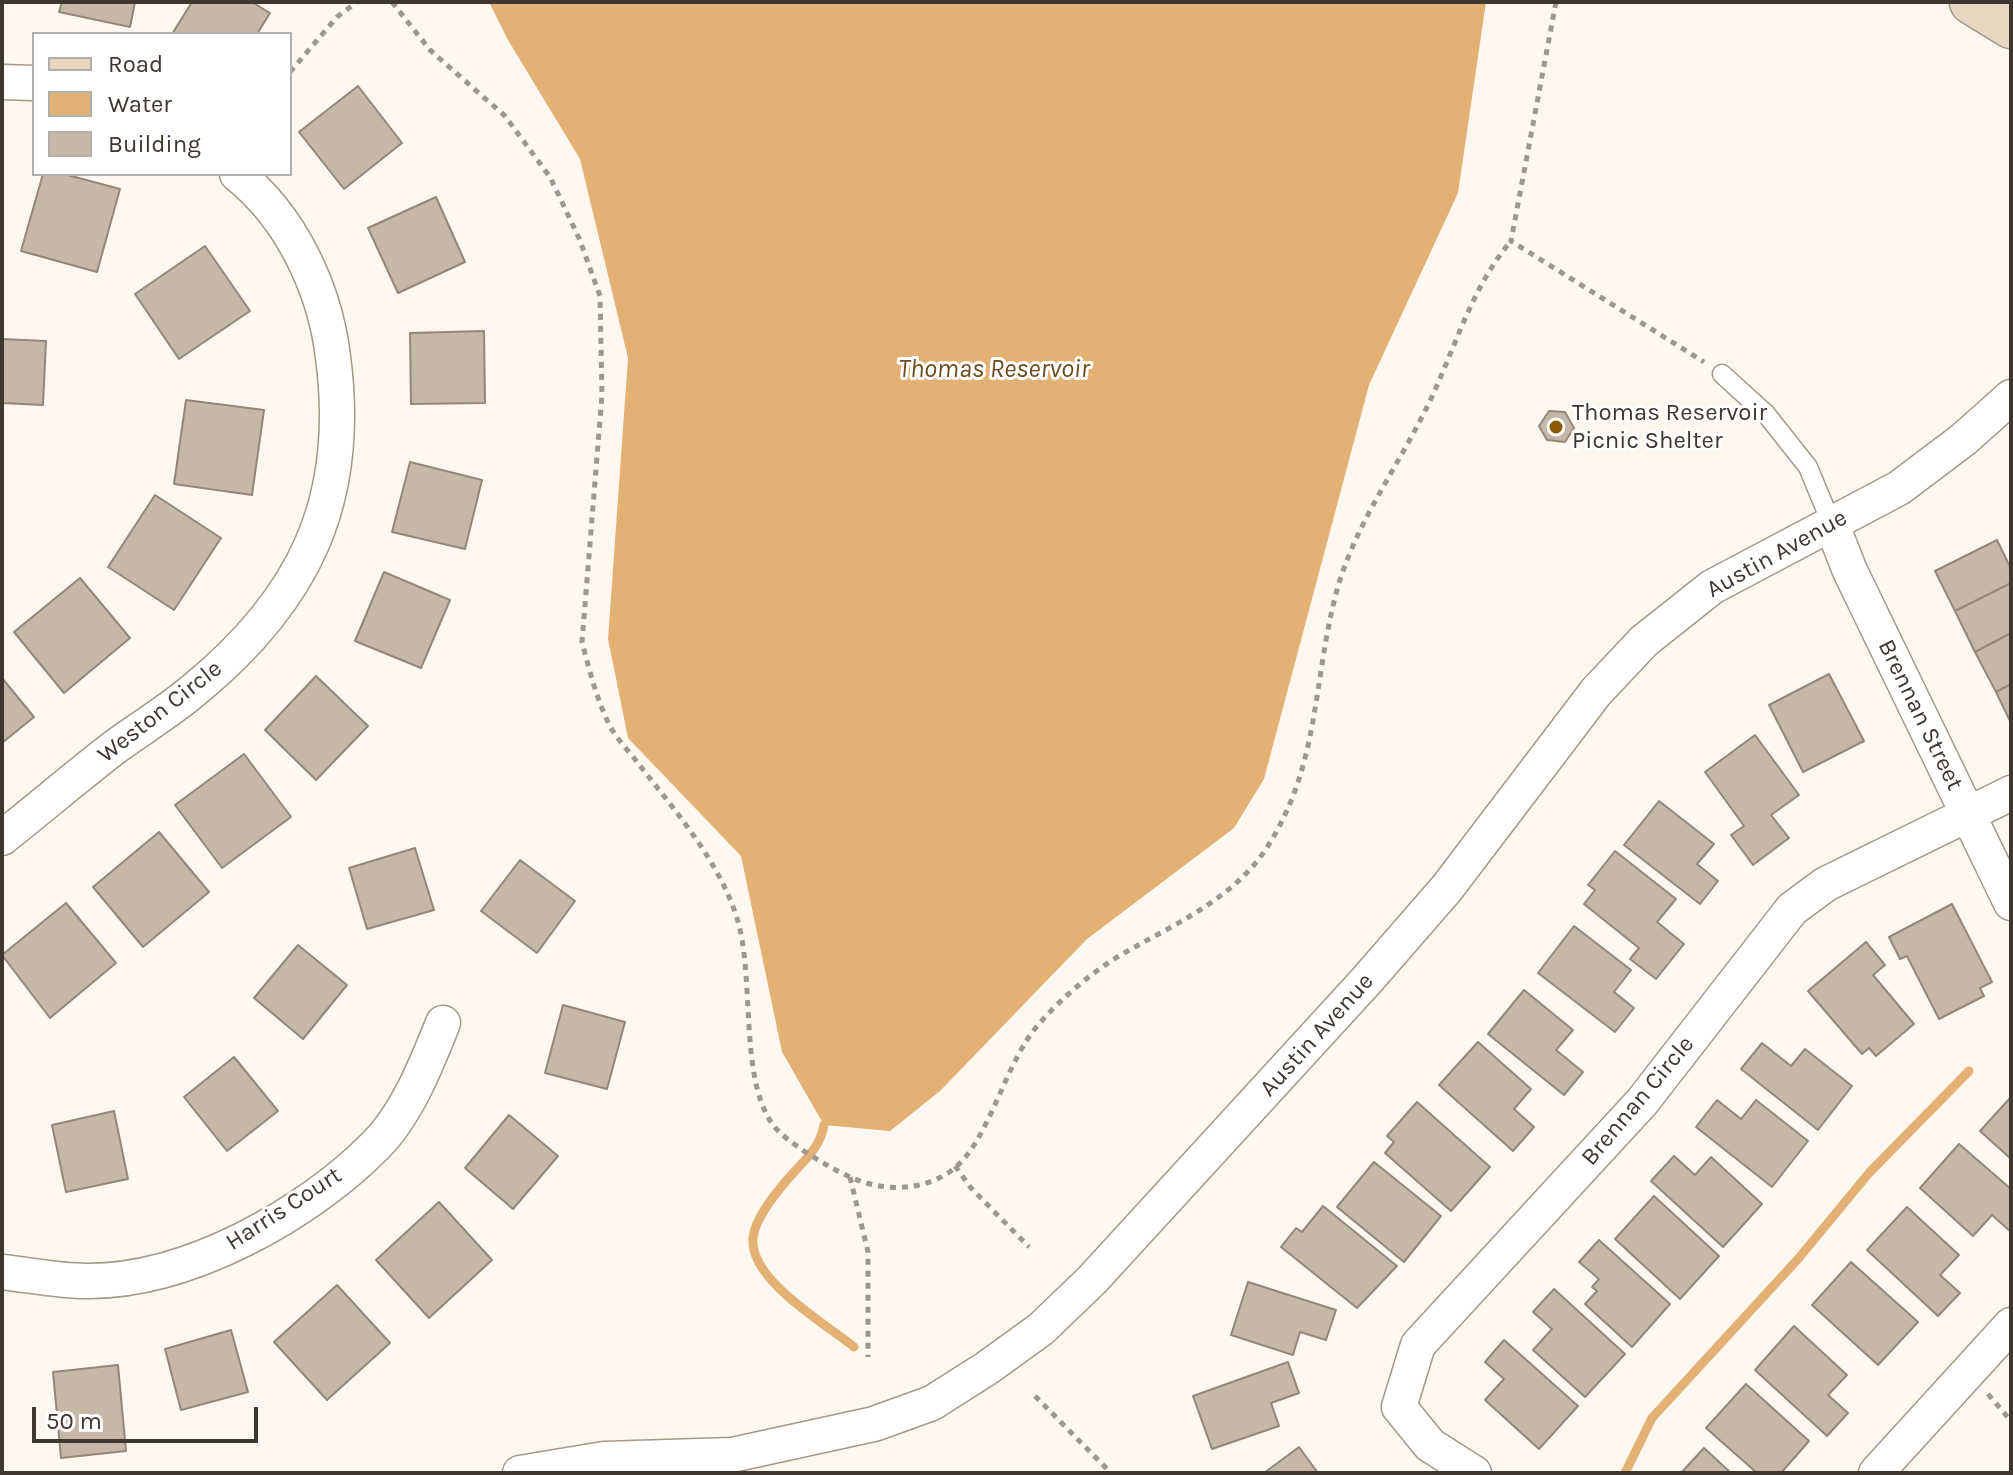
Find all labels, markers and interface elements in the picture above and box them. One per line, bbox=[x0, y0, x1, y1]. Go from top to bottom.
legend bbox=[32, 32, 292, 176]
text: Road bbox=[108, 50, 163, 78]
text: Water bbox=[108, 90, 172, 118]
text: Building bbox=[108, 130, 201, 158]
water label: Thomas Reservoir bbox=[898, 354, 1090, 386]
place label: Thomas Reservoir Picnic Shelter bbox=[1572, 399, 1767, 455]
marker: Thomas Reservoir Picnic Shelter bbox=[1547, 418, 1565, 436]
street label: Austin Avenue bbox=[1702, 504, 1852, 604]
street label: Brennan Street bbox=[1871, 635, 1969, 795]
street label: Weston Circle bbox=[92, 655, 228, 769]
street label: Austin Avenue bbox=[1254, 967, 1380, 1103]
street label: Brennan Circle bbox=[1575, 1030, 1701, 1172]
street label: Harris Court bbox=[221, 1161, 347, 1257]
scale bar bbox=[36, 1391, 262, 1441]
text: 50 m bbox=[46, 1407, 102, 1435]

